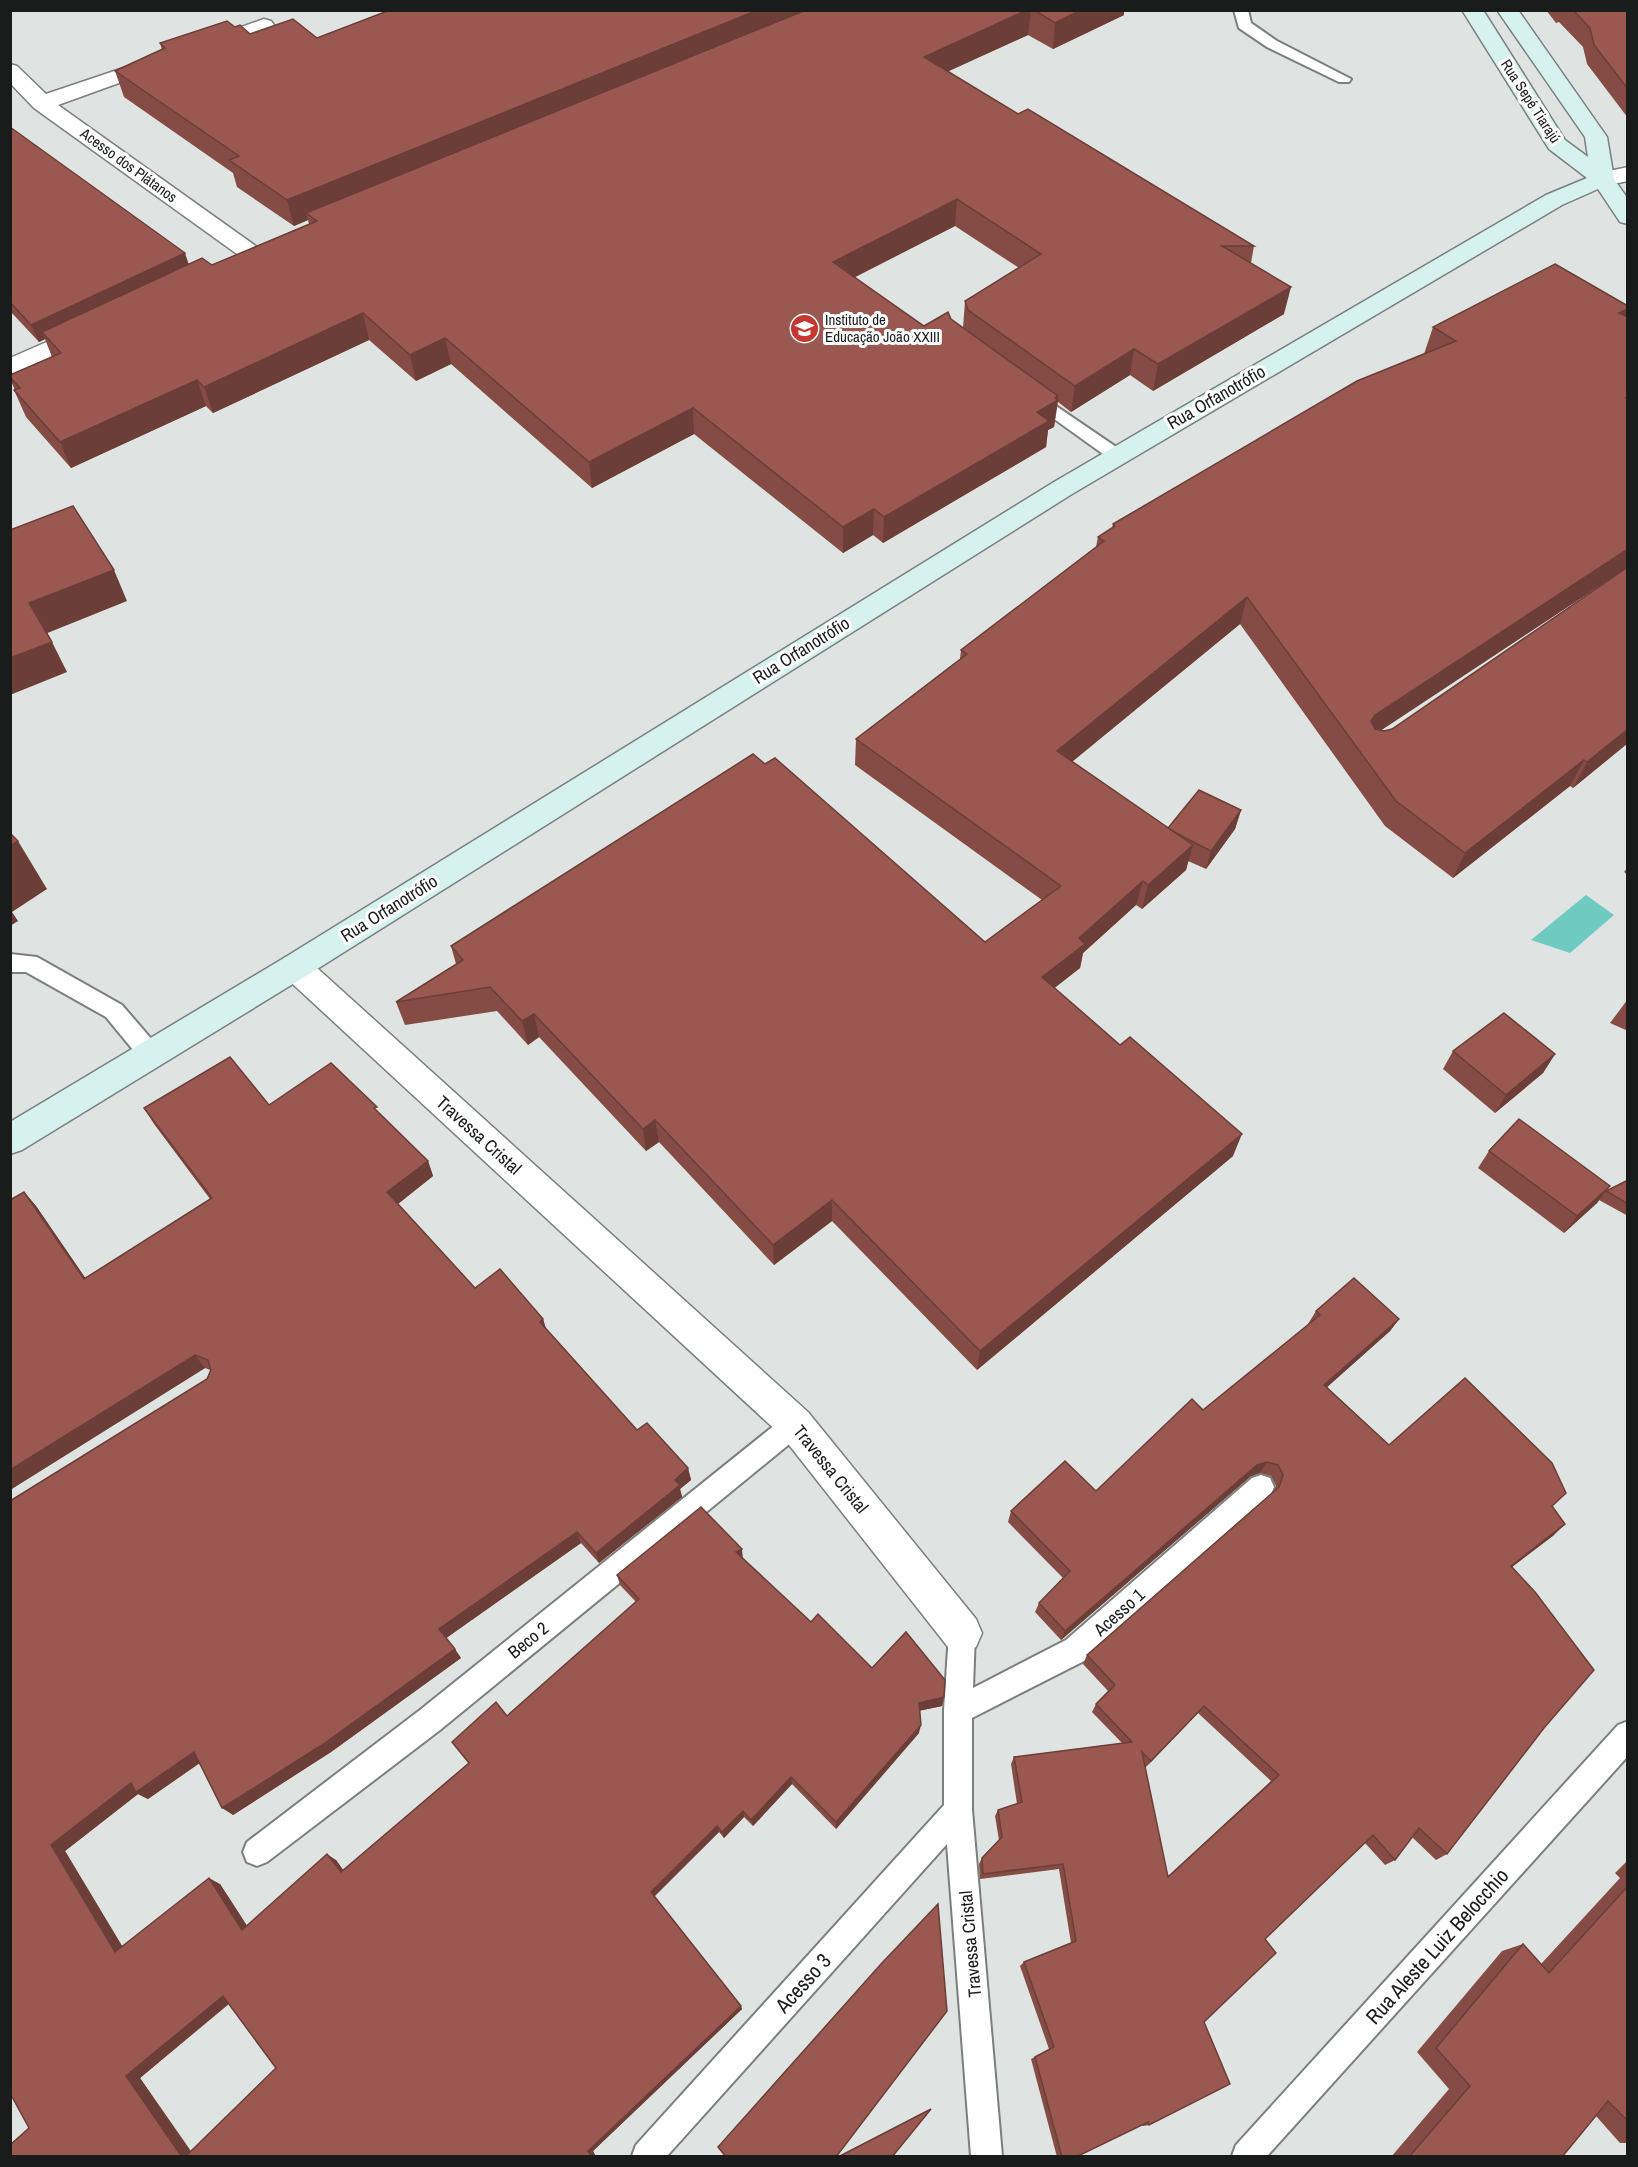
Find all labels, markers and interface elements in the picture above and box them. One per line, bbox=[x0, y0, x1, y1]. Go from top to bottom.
street label: Rua Sepé Tiarajú bbox=[1496, 55, 1566, 147]
street label: Acesso dos Plátanos bbox=[76, 122, 182, 207]
place label: Instituto de Educação João XXIII bbox=[825, 309, 940, 347]
school or university icon: Instituto de Educação João XXIII bbox=[788, 312, 820, 344]
street label: Rua Orfanotrófio bbox=[1162, 359, 1270, 435]
street label: Rua Orfanotrófio bbox=[748, 610, 854, 690]
street label: Rua Orfanotrófio bbox=[336, 868, 442, 948]
street label: Travessa Cristal bbox=[431, 1090, 527, 1180]
street label: Travessa Cristal bbox=[788, 1420, 874, 1518]
street label: Acesso 1 bbox=[1087, 1582, 1151, 1642]
street label: Beco 2 bbox=[502, 1616, 554, 1664]
street label: Rua Aleste Luiz Belocchio bbox=[1359, 1862, 1515, 2030]
street label: Travessa Cristal bbox=[953, 1890, 987, 1998]
street label: Acesso 3 bbox=[768, 1947, 837, 2020]

